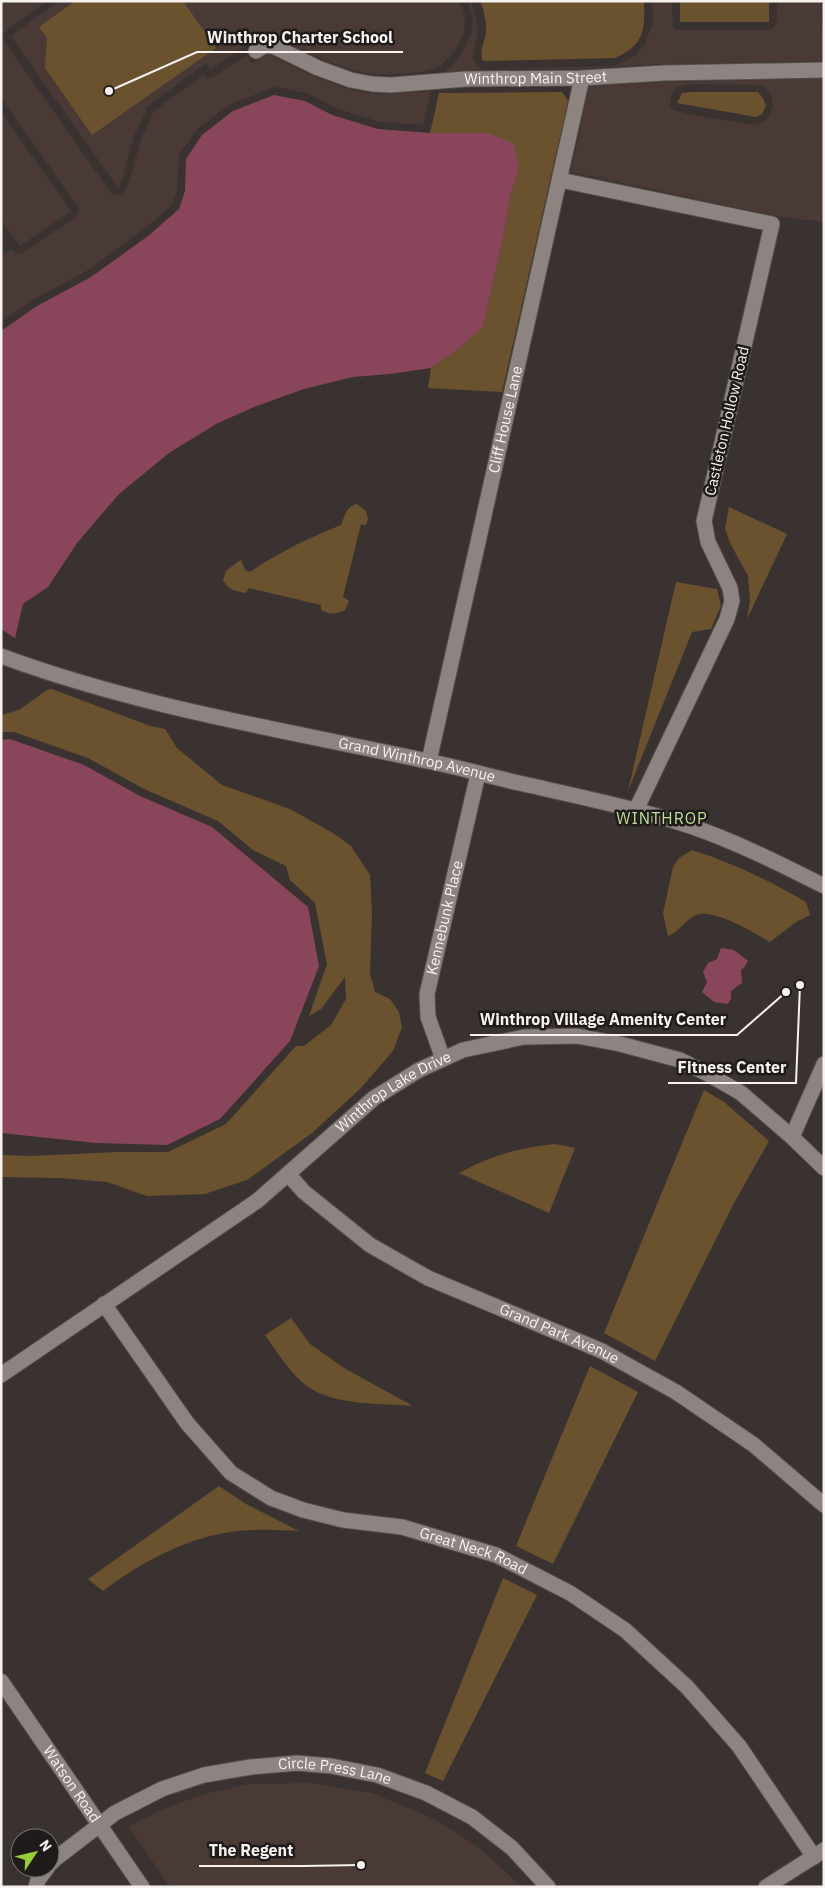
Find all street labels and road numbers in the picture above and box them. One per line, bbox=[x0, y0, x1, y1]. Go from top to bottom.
street label: Winthrop Main Street bbox=[464, 66, 608, 88]
street label: Castleton Hollow Road bbox=[700, 344, 753, 497]
street label: Cliff House Lane bbox=[484, 364, 526, 475]
street label: Grand Winthrop Avenue bbox=[337, 733, 498, 786]
street label: Kennebunk Place bbox=[422, 858, 467, 977]
street label: Winthrop Lake Drive bbox=[331, 1047, 454, 1137]
street label: Grand Park Avenue bbox=[497, 1299, 623, 1368]
street label: Great Neck Road bbox=[417, 1523, 531, 1578]
street label: Watson Road bbox=[39, 1742, 105, 1826]
street label: Circle Press Lane bbox=[277, 1753, 394, 1789]

